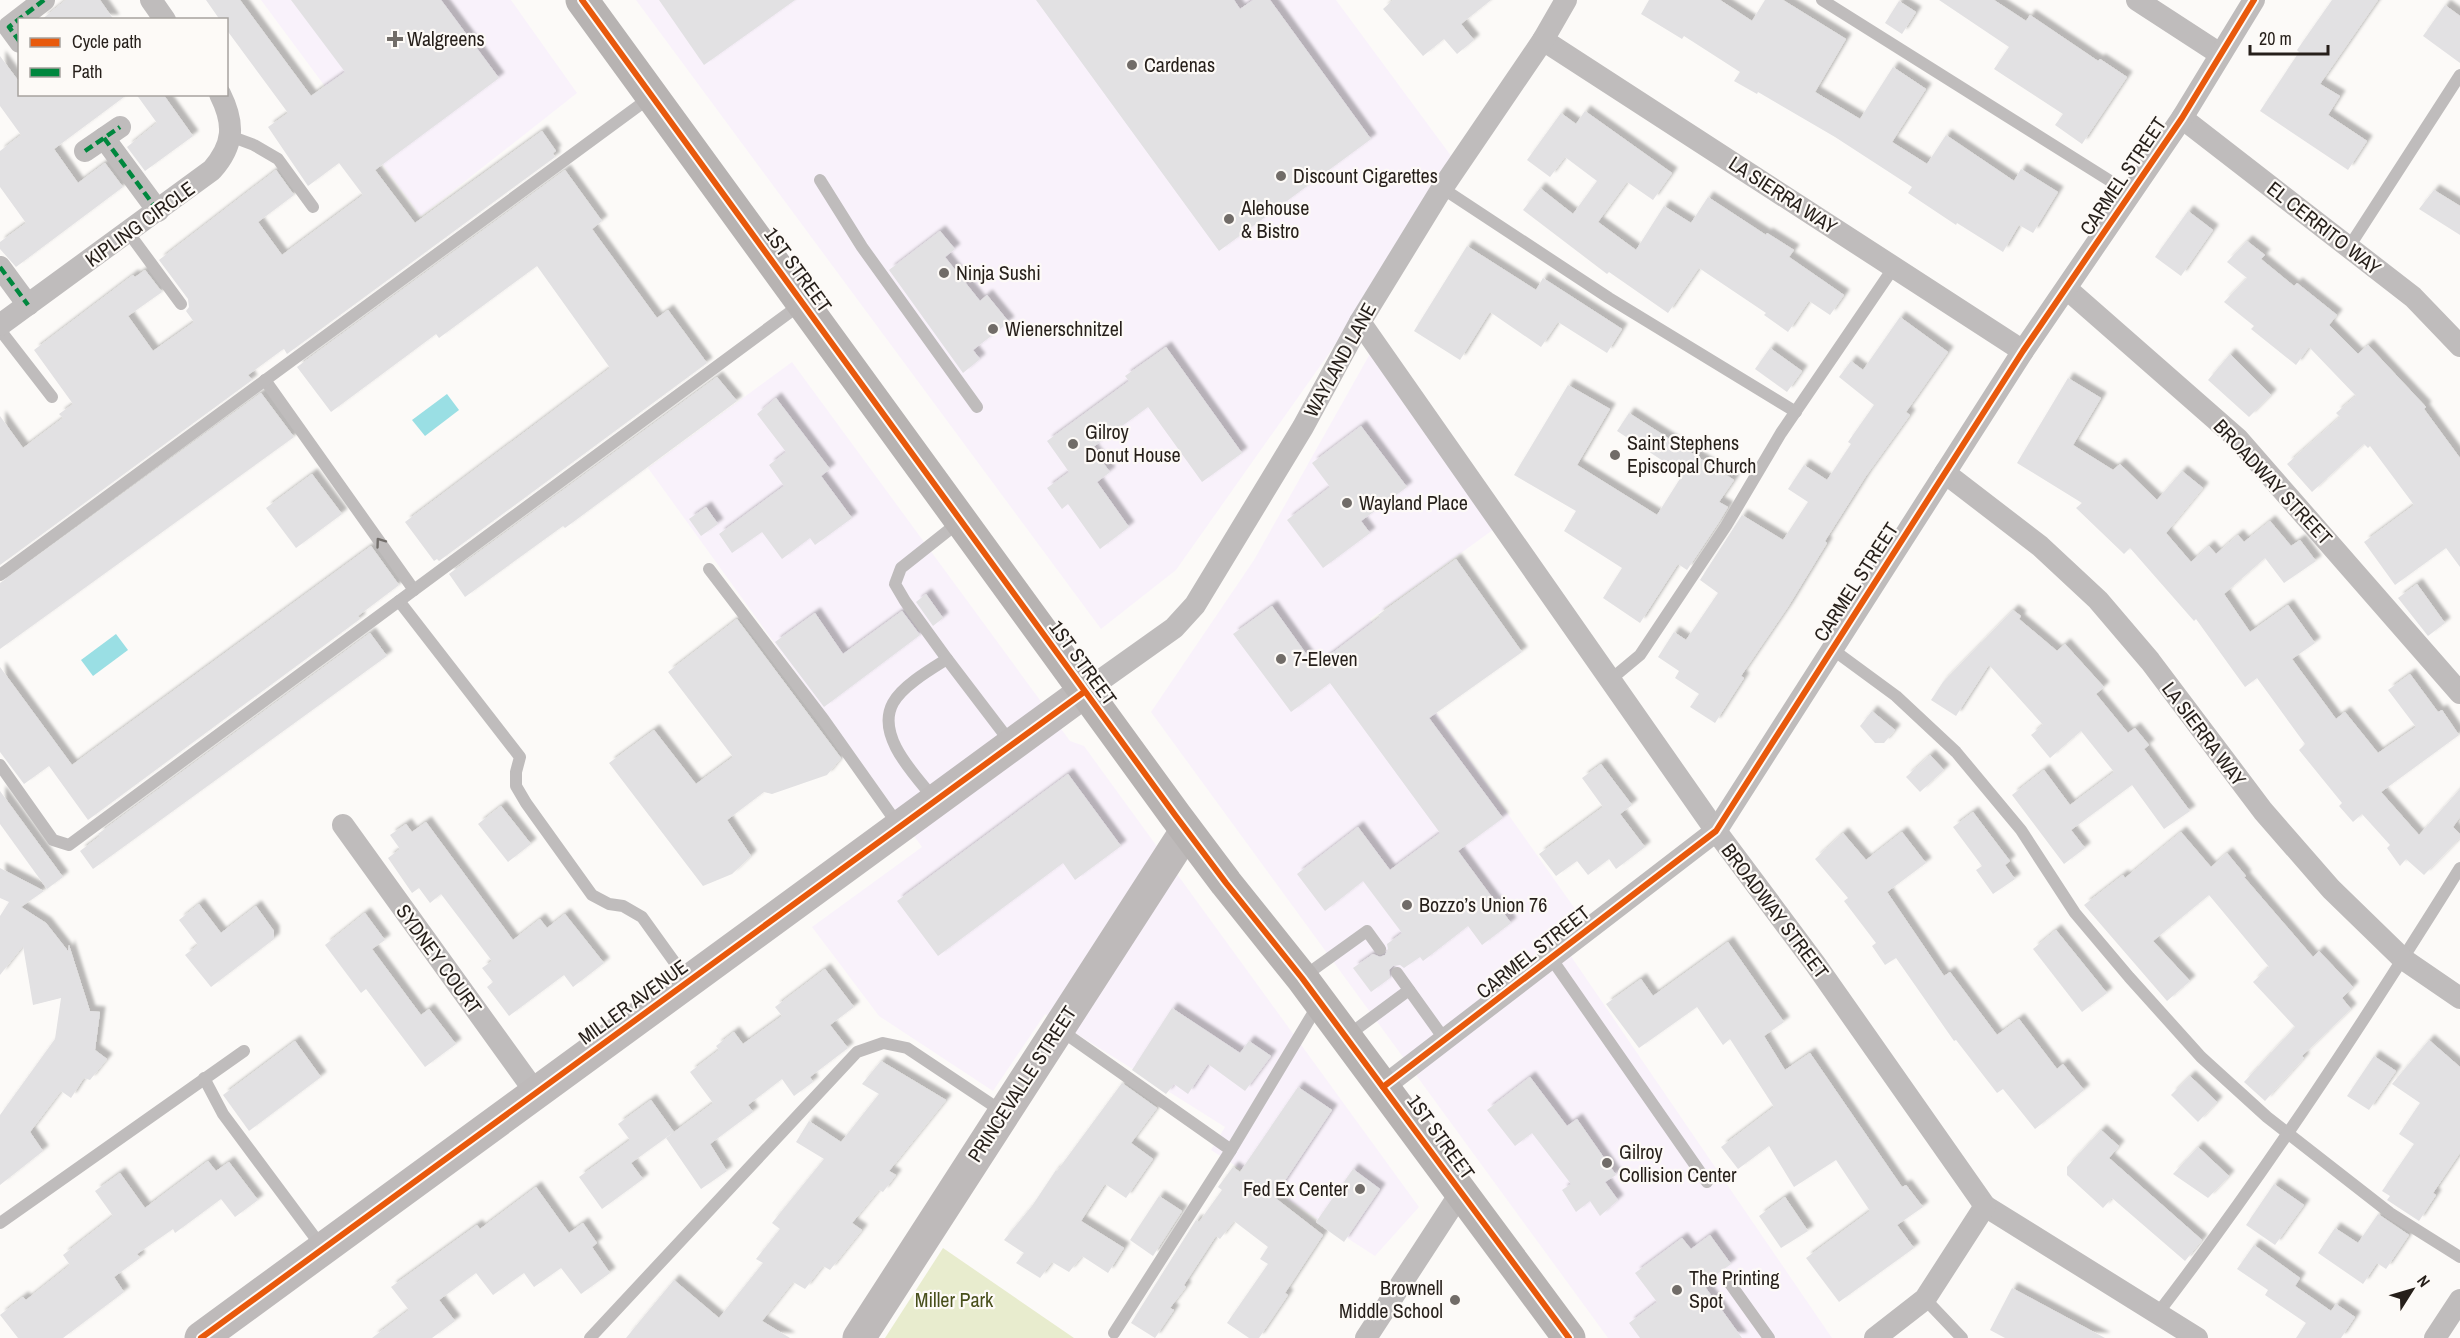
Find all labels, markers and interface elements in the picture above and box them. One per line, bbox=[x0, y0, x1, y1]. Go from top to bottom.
legend bbox=[18, 18, 228, 96]
scale bar bbox=[2250, 18, 2328, 56]
place label: Walgreens bbox=[407, 25, 485, 52]
text: 20 m bbox=[2259, 26, 2292, 51]
text: Cycle path bbox=[72, 29, 142, 54]
marker: Walgreens bbox=[388, 32, 402, 46]
place label: Cardenas bbox=[1144, 51, 1215, 78]
marker: Cardenas bbox=[1125, 58, 1139, 72]
text: Path bbox=[72, 59, 102, 84]
street label: CARMEL STREET bbox=[2073, 111, 2172, 240]
street label: LA SIERRA WAY bbox=[1724, 149, 1843, 240]
place label: Discount Cigarettes bbox=[1293, 162, 1438, 189]
marker: Discount Cigarettes bbox=[1274, 169, 1288, 183]
street label: KIPLING CIRCLE bbox=[79, 175, 200, 273]
street label: EL CERRITO WAY bbox=[2262, 175, 2387, 281]
place label: Alehouse & Bistro bbox=[1240, 194, 1309, 244]
marker: Alehouse & Bistro bbox=[1222, 212, 1236, 226]
street label: 1ST STREET bbox=[758, 222, 838, 318]
place label: Ninja Sushi bbox=[956, 259, 1041, 286]
marker: Ninja Sushi bbox=[937, 266, 951, 280]
street label: WAYLAND LANE bbox=[1297, 298, 1382, 422]
place label: Wienerschnitzel bbox=[1005, 315, 1123, 342]
marker: Wienerschnitzel bbox=[986, 322, 1000, 336]
street label: BROADWAY STREET bbox=[2208, 413, 2339, 550]
place label: Gilroy Donut House bbox=[1085, 418, 1181, 468]
place label: Saint Stephens Episcopal Church bbox=[1627, 429, 1756, 479]
marker: Gilroy Donut House bbox=[1066, 437, 1080, 451]
marker: Saint Stephens Episcopal Church bbox=[1608, 448, 1622, 462]
place label: Wayland Place bbox=[1359, 489, 1468, 516]
marker: Wayland Place bbox=[1340, 496, 1354, 510]
street label: CARMEL STREET bbox=[1807, 517, 1904, 647]
one-way arrow bbox=[376, 538, 387, 549]
street label: 1ST STREET bbox=[1043, 615, 1123, 711]
place label: 7-Eleven bbox=[1293, 645, 1358, 672]
marker: 7-Eleven bbox=[1274, 652, 1288, 666]
street label: LA SIERRA WAY bbox=[2156, 676, 2253, 791]
street label: BROADWAY STREET bbox=[1716, 838, 1835, 984]
place label: Bozzo’s Union 76 bbox=[1419, 891, 1547, 918]
street label: SYDNEY COURT bbox=[390, 898, 488, 1019]
marker: Bozzo’s Union 76 bbox=[1400, 898, 1414, 912]
street label: CARMEL STREET bbox=[1470, 899, 1595, 1004]
street label: MILLER AVENUE bbox=[573, 953, 693, 1050]
street label: PRINCEVALLE STREET bbox=[961, 1000, 1082, 1167]
street label: 1ST STREET bbox=[1401, 1089, 1481, 1185]
place label: Gilroy Collision Center bbox=[1619, 1138, 1737, 1188]
marker: Gilroy Collision Center bbox=[1600, 1156, 1614, 1170]
place label: Fed Ex Center bbox=[1243, 1175, 1349, 1202]
marker: Fed Ex Center bbox=[1353, 1182, 1367, 1196]
north arrow bbox=[2382, 1260, 2442, 1320]
place label: The Printing Spot bbox=[1689, 1264, 1779, 1314]
text: N bbox=[2412, 1271, 2436, 1291]
place label: Brownell Middle School bbox=[1339, 1274, 1443, 1324]
marker: The Printing Spot bbox=[1670, 1283, 1684, 1297]
park label: Miller Park bbox=[915, 1286, 994, 1313]
marker: Brownell Middle School bbox=[1448, 1293, 1462, 1307]

